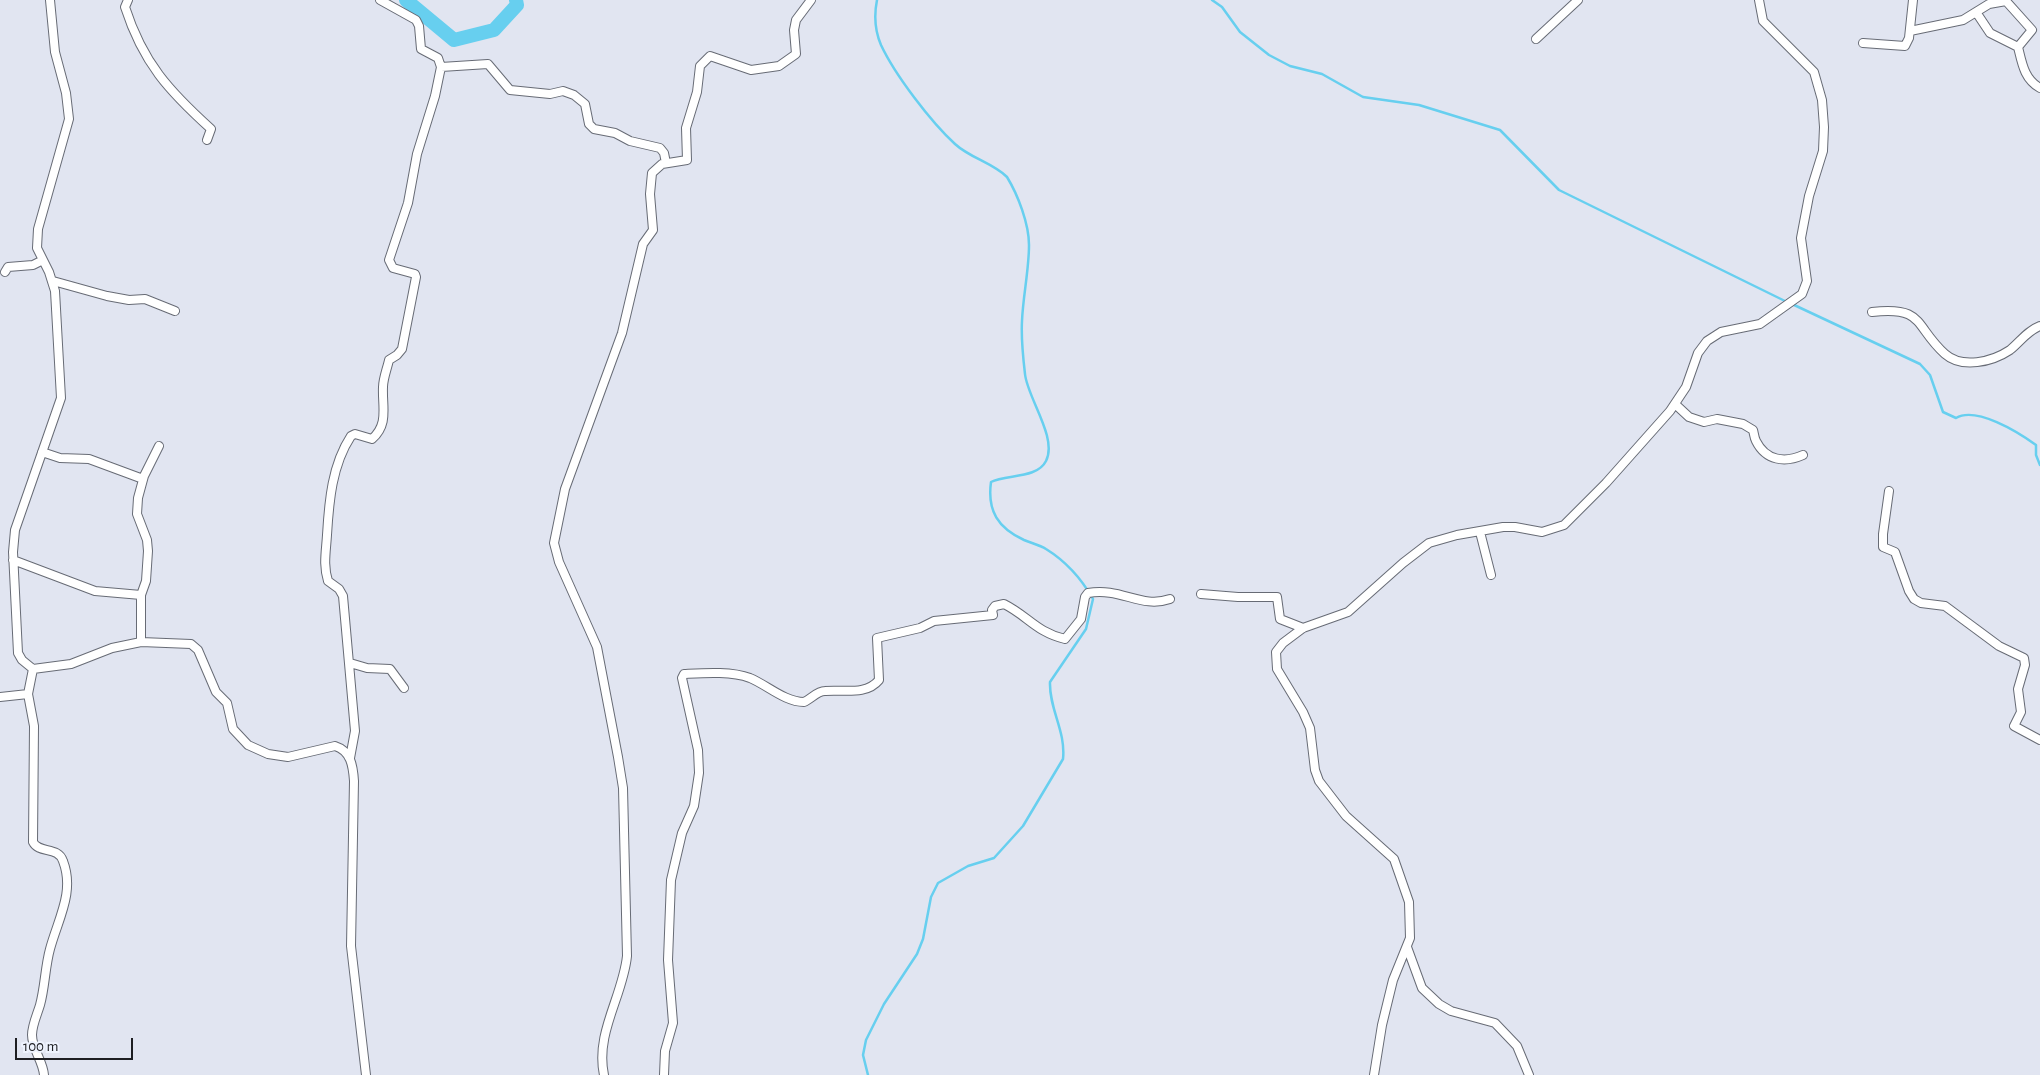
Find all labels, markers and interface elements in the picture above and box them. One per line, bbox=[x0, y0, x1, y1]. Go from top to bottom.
scale bar bbox=[18, 1028, 135, 1060]
text: 100 m bbox=[23, 1039, 58, 1054]

